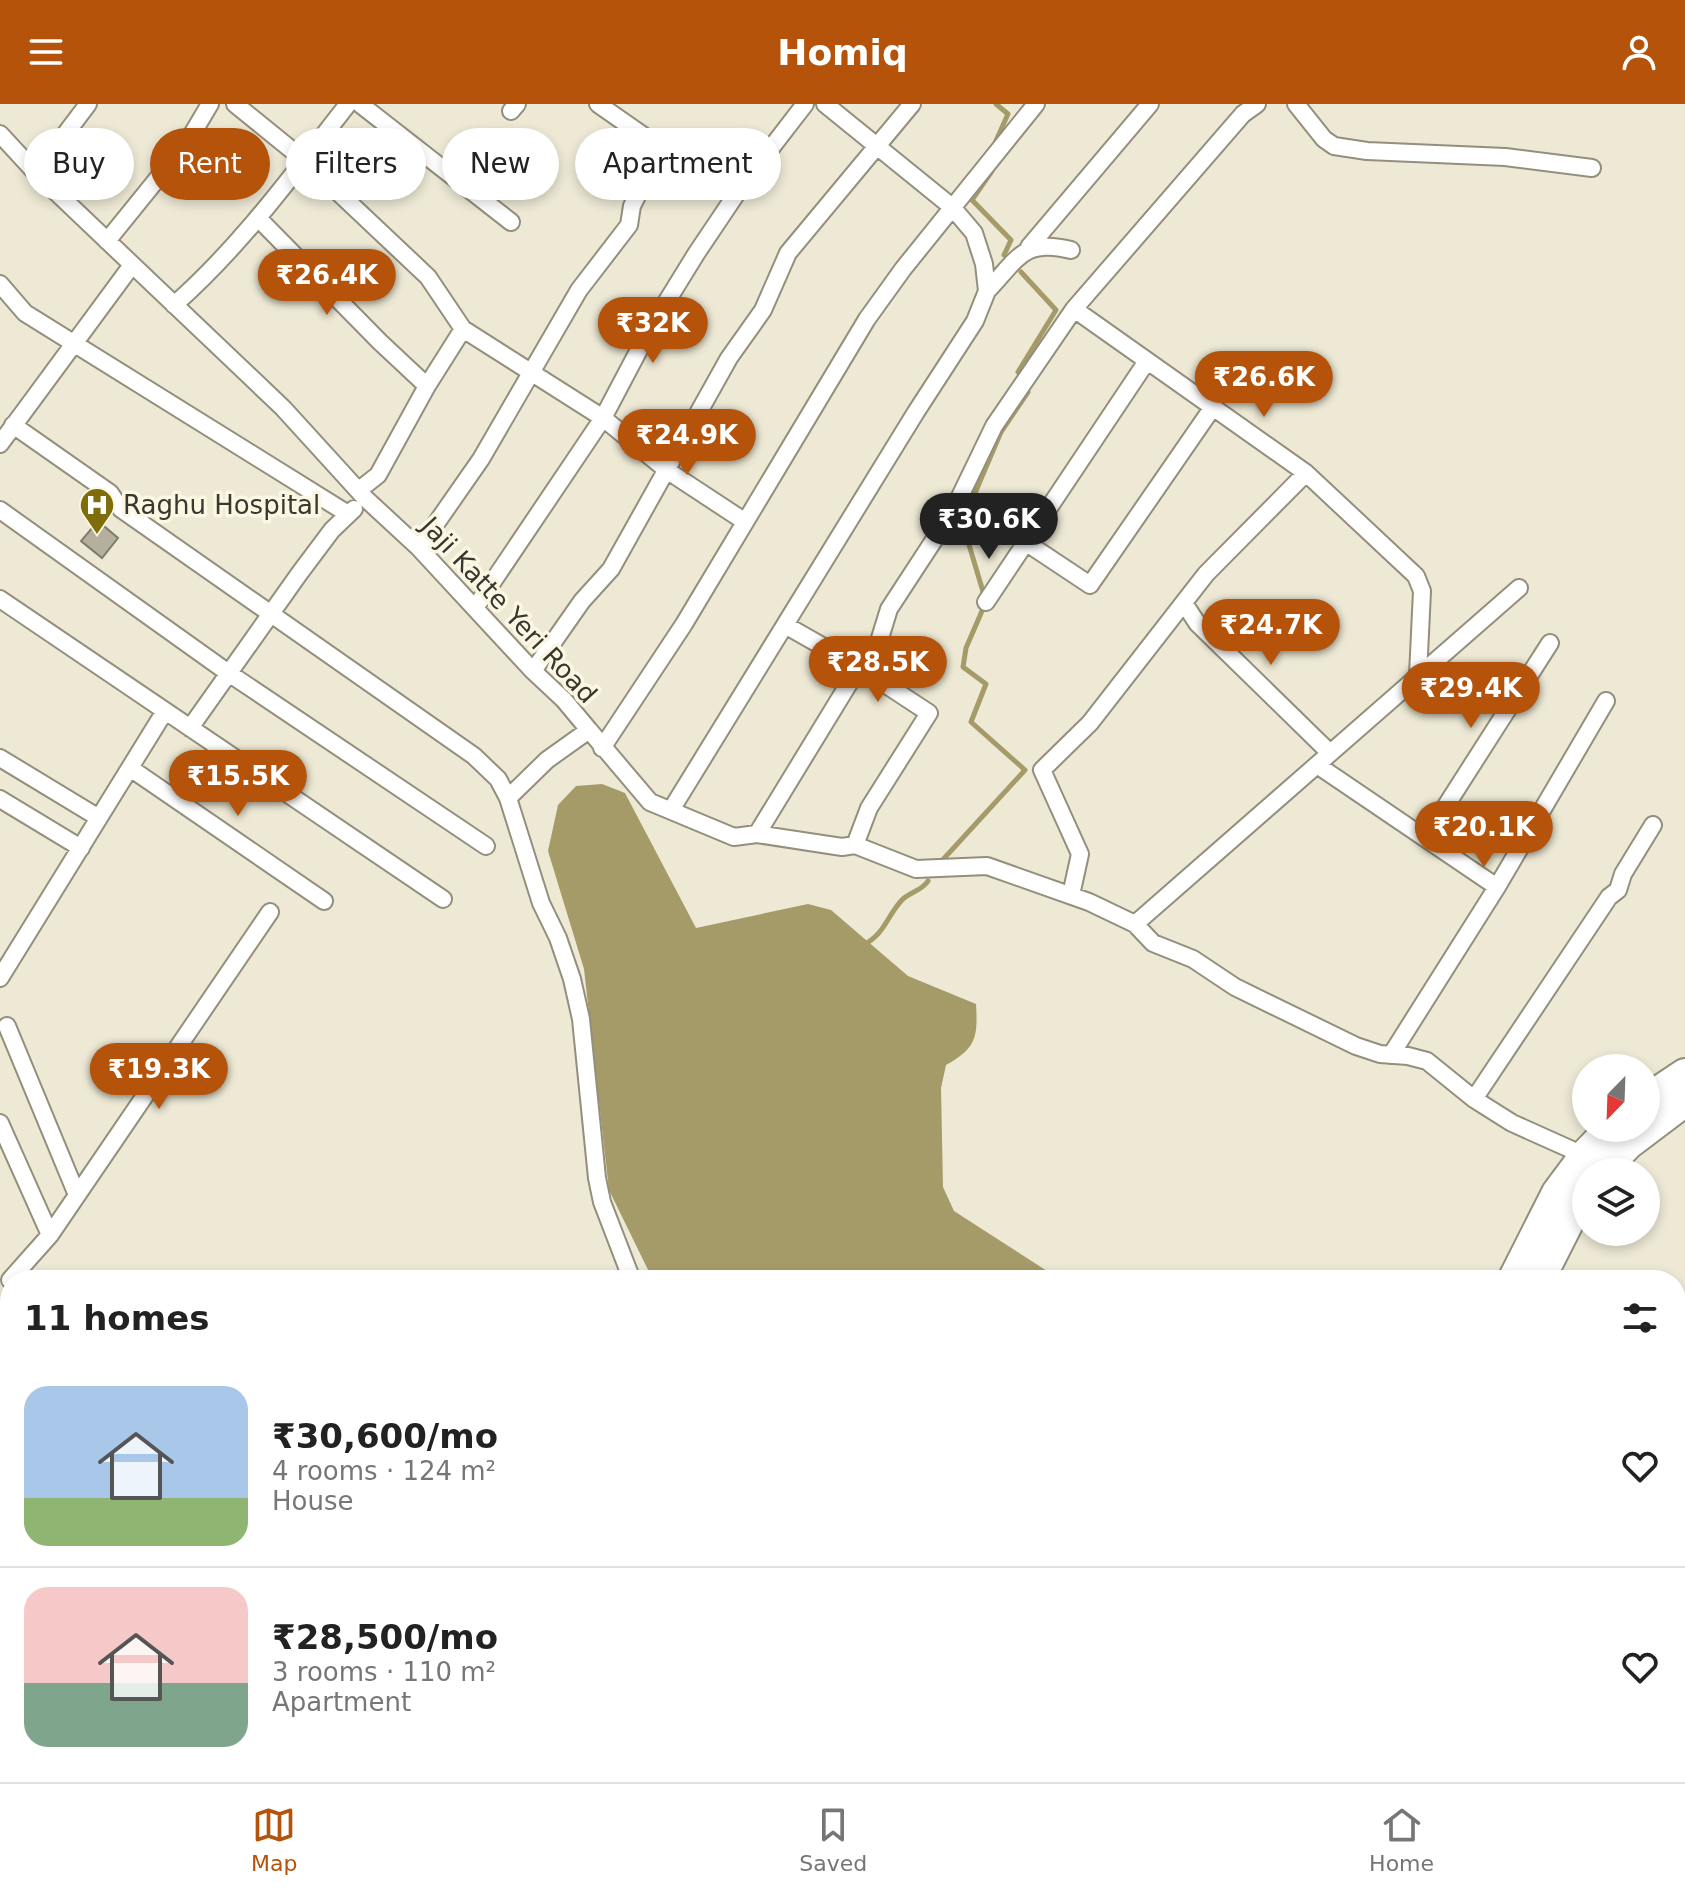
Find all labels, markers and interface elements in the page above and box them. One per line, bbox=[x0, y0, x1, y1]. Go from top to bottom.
icon: menu bbox=[24, 30, 68, 74]
icon: person bbox=[1617, 30, 1661, 74]
text: Homiq bbox=[777, 32, 908, 73]
chip: Buy bbox=[24, 128, 134, 200]
chip: Rent bbox=[150, 128, 270, 200]
chip: Filters bbox=[286, 128, 426, 200]
chip: New bbox=[442, 128, 559, 200]
chip: Apartment bbox=[575, 128, 781, 200]
pin: ₹26.4K bbox=[262, 249, 392, 317]
text: ₹26.4K bbox=[276, 260, 378, 290]
pin: ₹32K bbox=[606, 297, 700, 365]
text: ₹32K bbox=[616, 308, 690, 338]
pin: ₹26.6K bbox=[1199, 351, 1329, 419]
text: ₹26.6K bbox=[1213, 362, 1315, 392]
pin: ₹24.9K bbox=[622, 409, 752, 477]
text: ₹24.9K bbox=[636, 420, 738, 450]
hospital icon: Raghu Hospital bbox=[78, 486, 116, 536]
place label: Raghu Hospital bbox=[123, 490, 320, 520]
pin: ₹30.6K bbox=[924, 493, 1054, 561]
text: ₹30.6K bbox=[938, 504, 1040, 534]
street label: Jaji Katte Yeri Road bbox=[414, 509, 603, 709]
pin: ₹24.7K bbox=[1206, 599, 1336, 667]
text: ₹24.7K bbox=[1220, 610, 1322, 640]
pin: ₹28.5K bbox=[813, 636, 943, 704]
text: ₹28.5K bbox=[827, 647, 929, 677]
pin: ₹29.4K bbox=[1406, 662, 1536, 730]
text: ₹29.4K bbox=[1420, 673, 1522, 703]
pin: ₹15.5K bbox=[173, 750, 303, 818]
text: ₹15.5K bbox=[187, 761, 289, 791]
pin: ₹20.1K bbox=[1419, 801, 1549, 869]
text: ₹20.1K bbox=[1433, 812, 1535, 842]
pin: ₹19.3K bbox=[94, 1043, 224, 1111]
text: ₹19.3K bbox=[108, 1054, 210, 1084]
north arrow bbox=[1572, 1054, 1660, 1142]
map controls bbox=[1572, 1054, 1660, 1246]
button: layers bbox=[1572, 1158, 1660, 1246]
icon: filters bbox=[1618, 1296, 1662, 1340]
text: 11 homes bbox=[24, 1298, 209, 1338]
text: ₹30,600/mo bbox=[272, 1416, 498, 1456]
icon: home bbox=[88, 1418, 184, 1514]
icon: heart bbox=[1618, 1444, 1662, 1488]
text: 4 rooms · 124 m² bbox=[272, 1456, 496, 1486]
text: House bbox=[272, 1486, 353, 1516]
text: ₹28,500/mo bbox=[272, 1617, 498, 1657]
icon: home bbox=[88, 1619, 184, 1715]
icon: heart bbox=[1618, 1645, 1662, 1689]
text: 3 rooms · 110 m² bbox=[272, 1657, 496, 1687]
text: Apartment bbox=[272, 1687, 411, 1717]
tab: Map bbox=[251, 1803, 297, 1876]
tab: Saved bbox=[799, 1803, 867, 1876]
tab: Home bbox=[1369, 1803, 1434, 1876]

